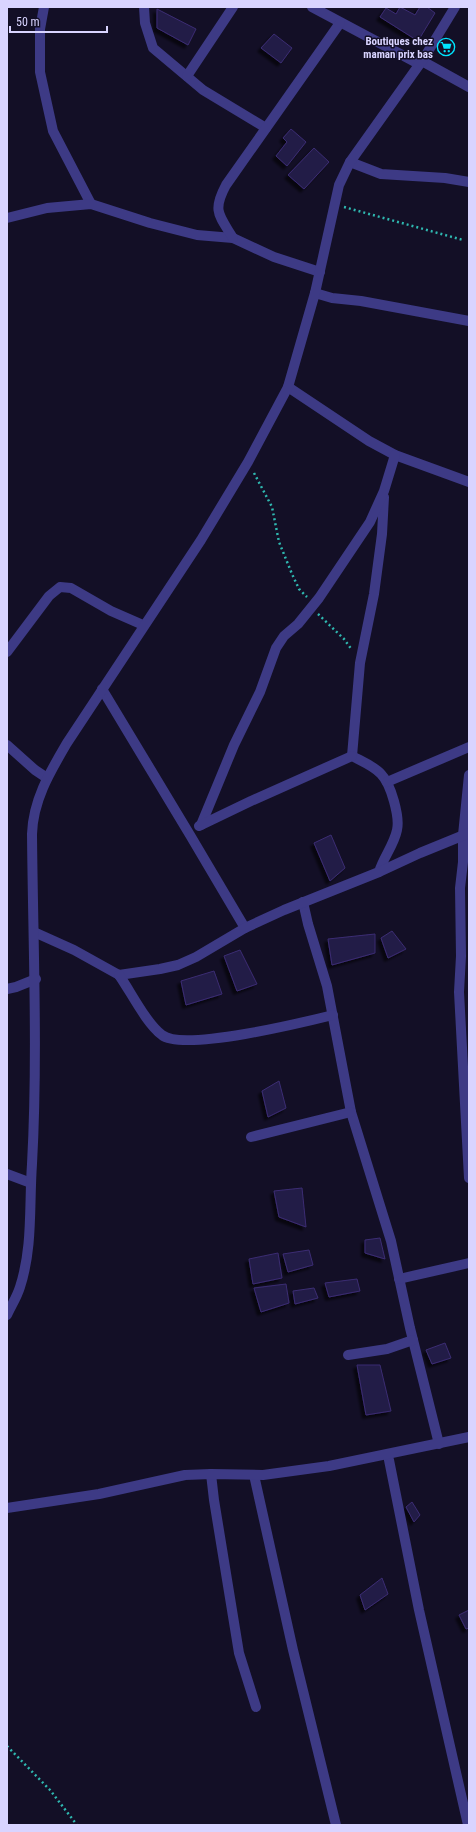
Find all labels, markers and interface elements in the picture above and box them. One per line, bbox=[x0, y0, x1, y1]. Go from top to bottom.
scale bar bbox=[10, 8, 107, 34]
text: 50 m bbox=[16, 15, 40, 29]
place label: Boutiques chez maman prix bas bbox=[363, 35, 433, 61]
supermarket icon: Boutiques chez maman prix bas bbox=[436, 37, 456, 57]

